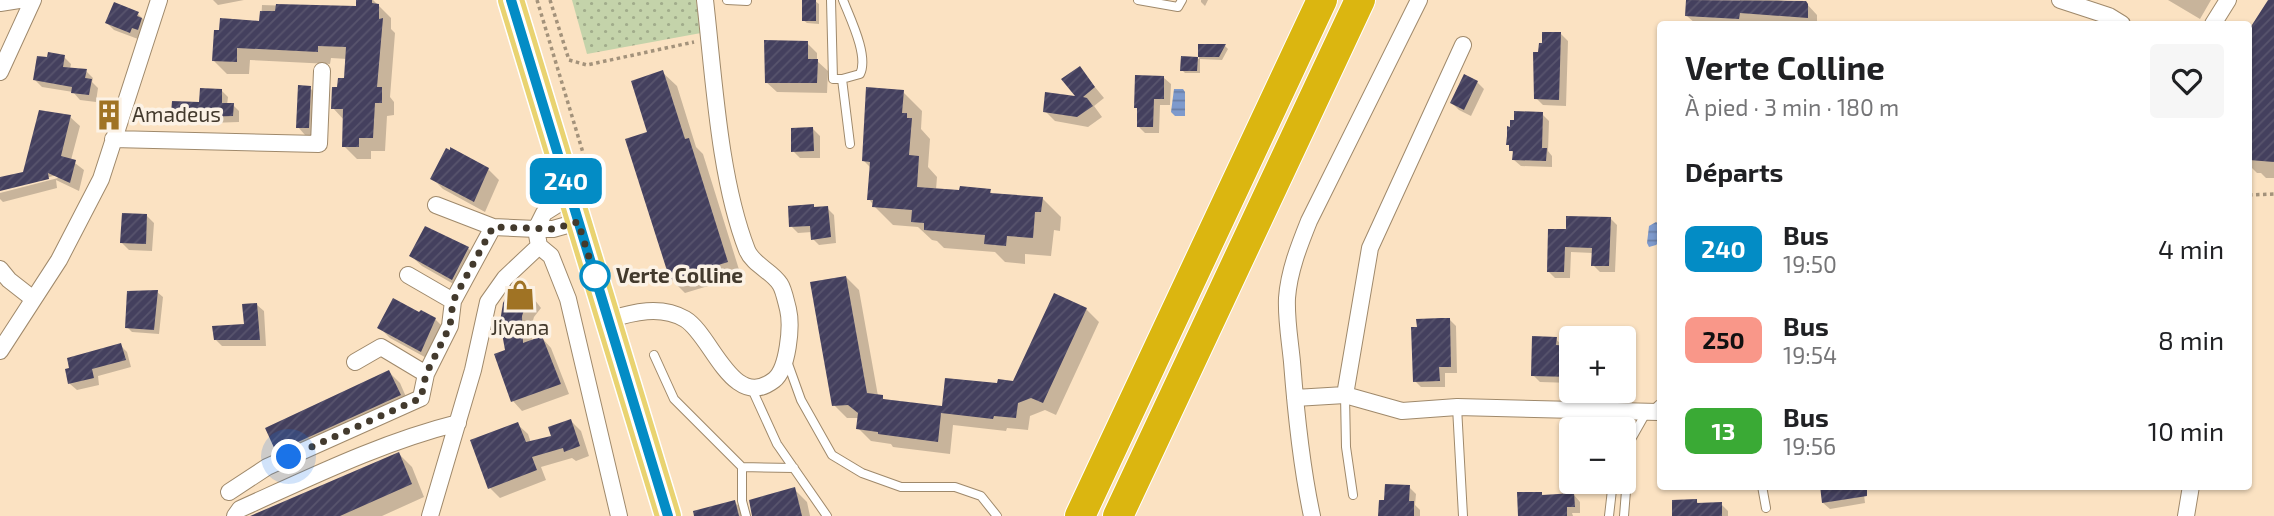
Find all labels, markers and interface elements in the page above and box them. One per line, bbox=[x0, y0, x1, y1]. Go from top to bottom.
button: heart bbox=[2150, 44, 2224, 118]
text: Verte Colline bbox=[1685, 47, 1885, 87]
text: À pied · 3 min · 180 m bbox=[1685, 93, 1899, 121]
building icon: Amadeus bbox=[92, 98, 126, 132]
place label: Amadeus bbox=[132, 101, 221, 126]
text: Départs bbox=[1685, 156, 1783, 187]
line badge: 240 bbox=[526, 158, 606, 204]
text: 240 bbox=[544, 166, 588, 195]
text: Bus bbox=[1783, 219, 1829, 250]
text: 4 min bbox=[2158, 233, 2224, 264]
text: 240 bbox=[1701, 234, 1746, 263]
text: 19:50 bbox=[1783, 250, 1837, 278]
marker: Verte Colline bbox=[580, 261, 610, 291]
place label: Verte Colline bbox=[616, 262, 743, 287]
shop icon: Jivana bbox=[503, 278, 537, 312]
text: Bus bbox=[1783, 310, 1829, 341]
place label: Jivana bbox=[491, 314, 549, 339]
text: 8 min bbox=[2158, 324, 2224, 355]
text: 250 bbox=[1702, 325, 1745, 354]
map controls bbox=[1559, 326, 1636, 494]
button: + bbox=[1559, 326, 1636, 403]
text: 19:54 bbox=[1783, 341, 1837, 369]
text: Bus bbox=[1783, 401, 1829, 432]
text: 10 min bbox=[2148, 415, 2224, 446]
text: 13 bbox=[1712, 416, 1735, 445]
button: − bbox=[1559, 417, 1636, 494]
text: 19:56 bbox=[1783, 432, 1836, 460]
your location bbox=[271, 439, 306, 474]

